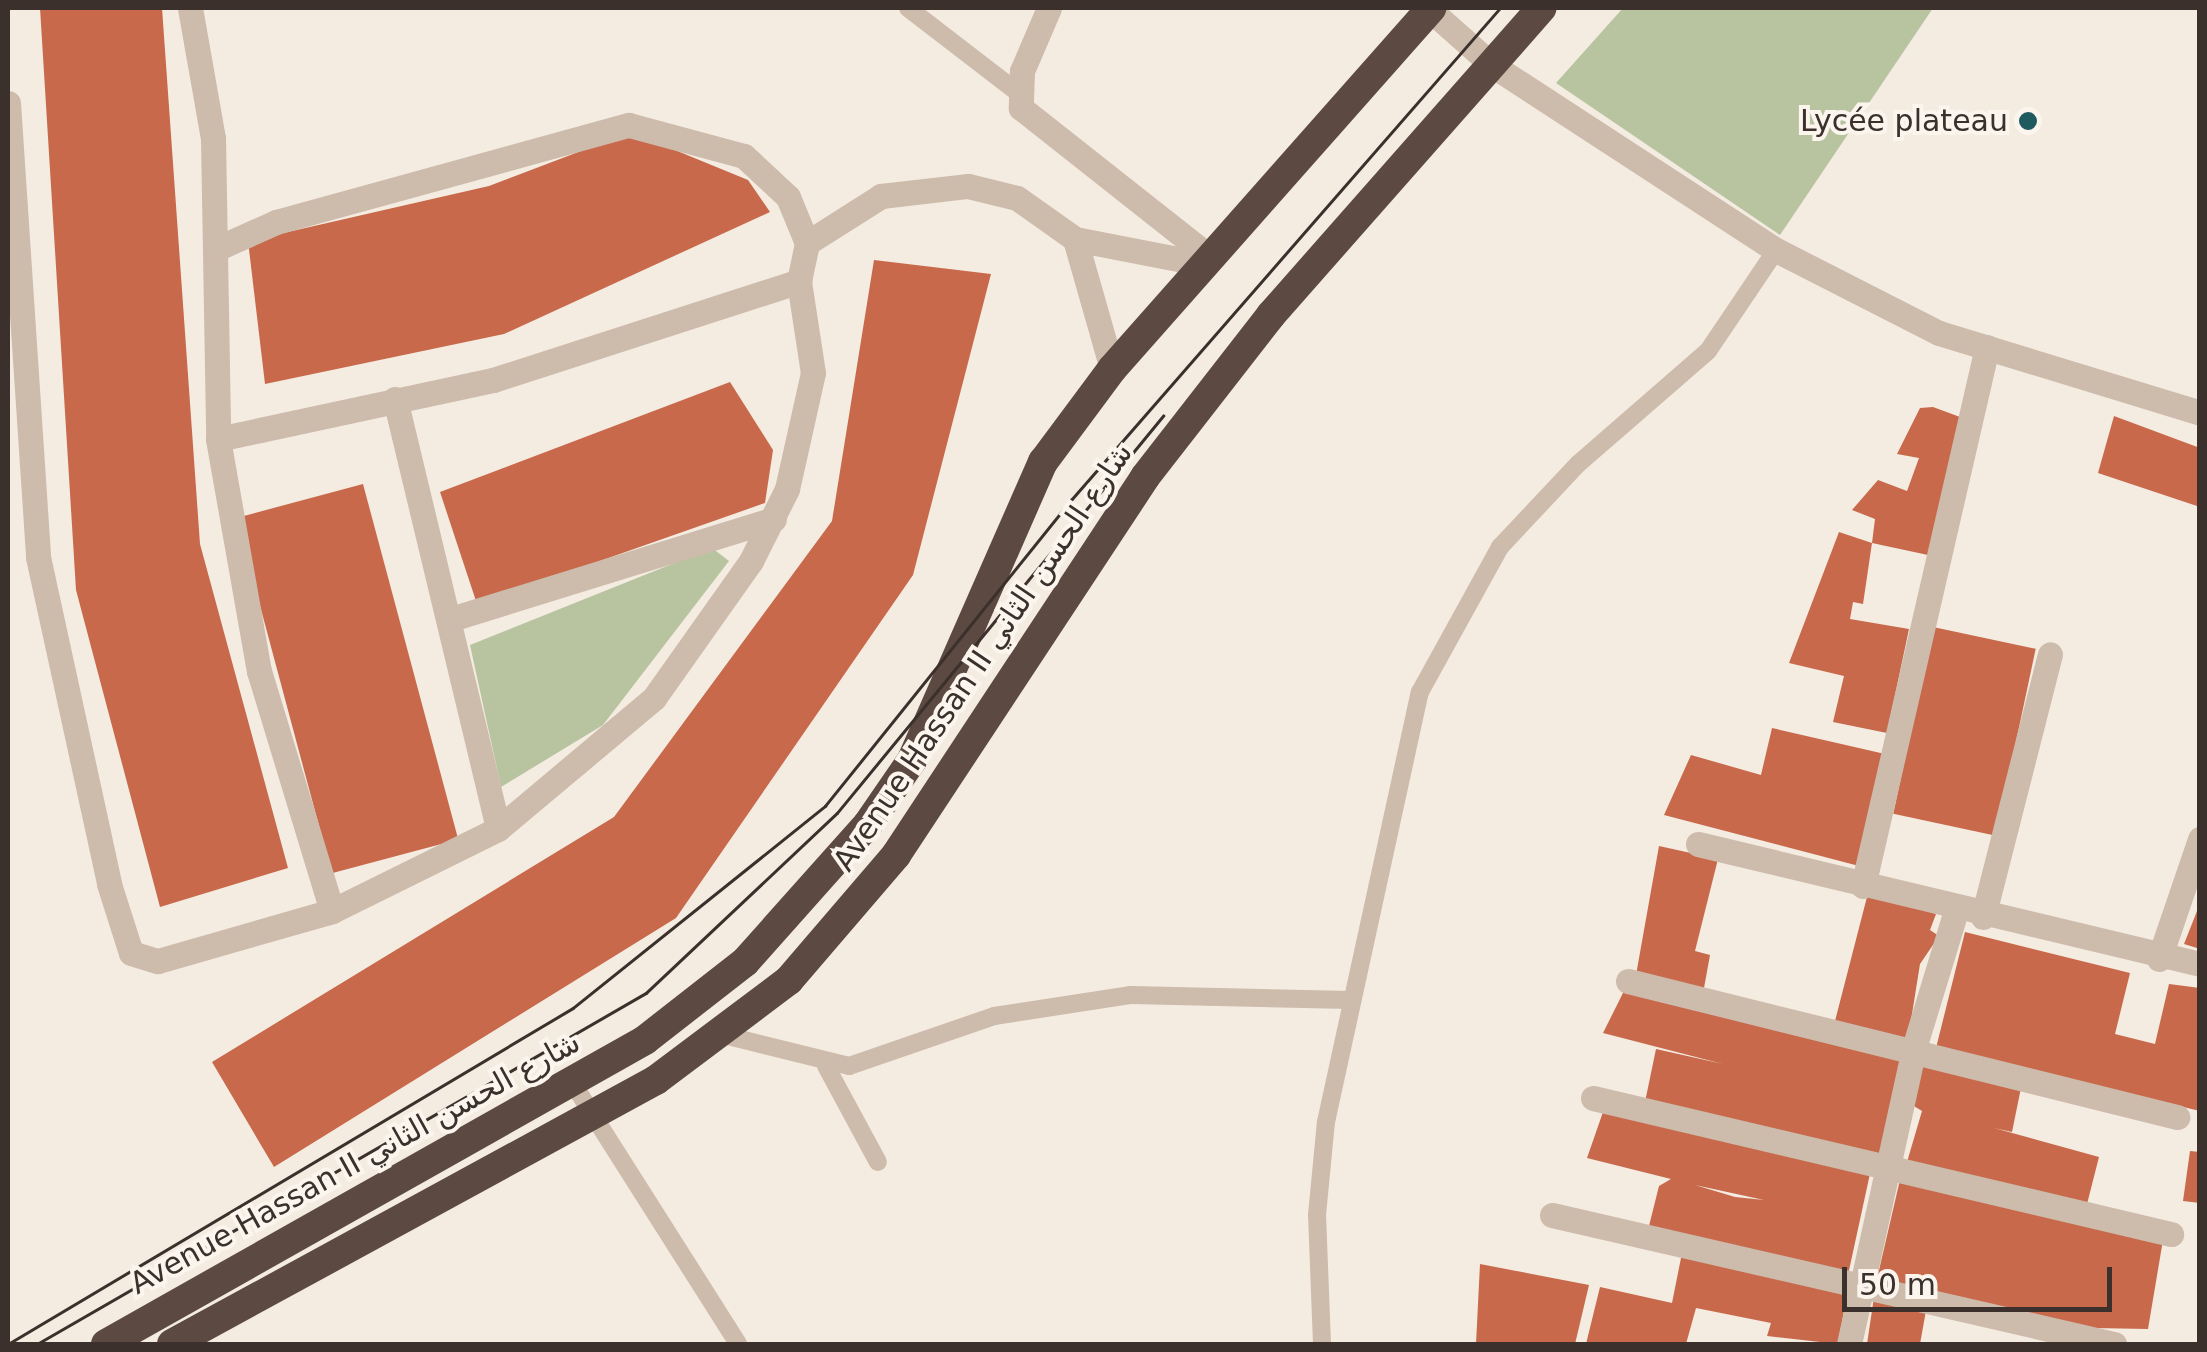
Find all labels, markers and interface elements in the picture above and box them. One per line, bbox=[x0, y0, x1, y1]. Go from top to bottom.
place label: Lycée plateau bbox=[1800, 103, 2008, 139]
marker: Lycée plateau bbox=[2017, 110, 2039, 132]
street label: Avenue Hassan II شارع الحسن الثاني bbox=[826, 436, 1140, 878]
street label: Avenue Hassan II شارع الحسن الثاني bbox=[124, 1024, 586, 1302]
scale bar bbox=[1847, 1247, 2117, 1309]
text: 50 m bbox=[1859, 1267, 1936, 1302]

